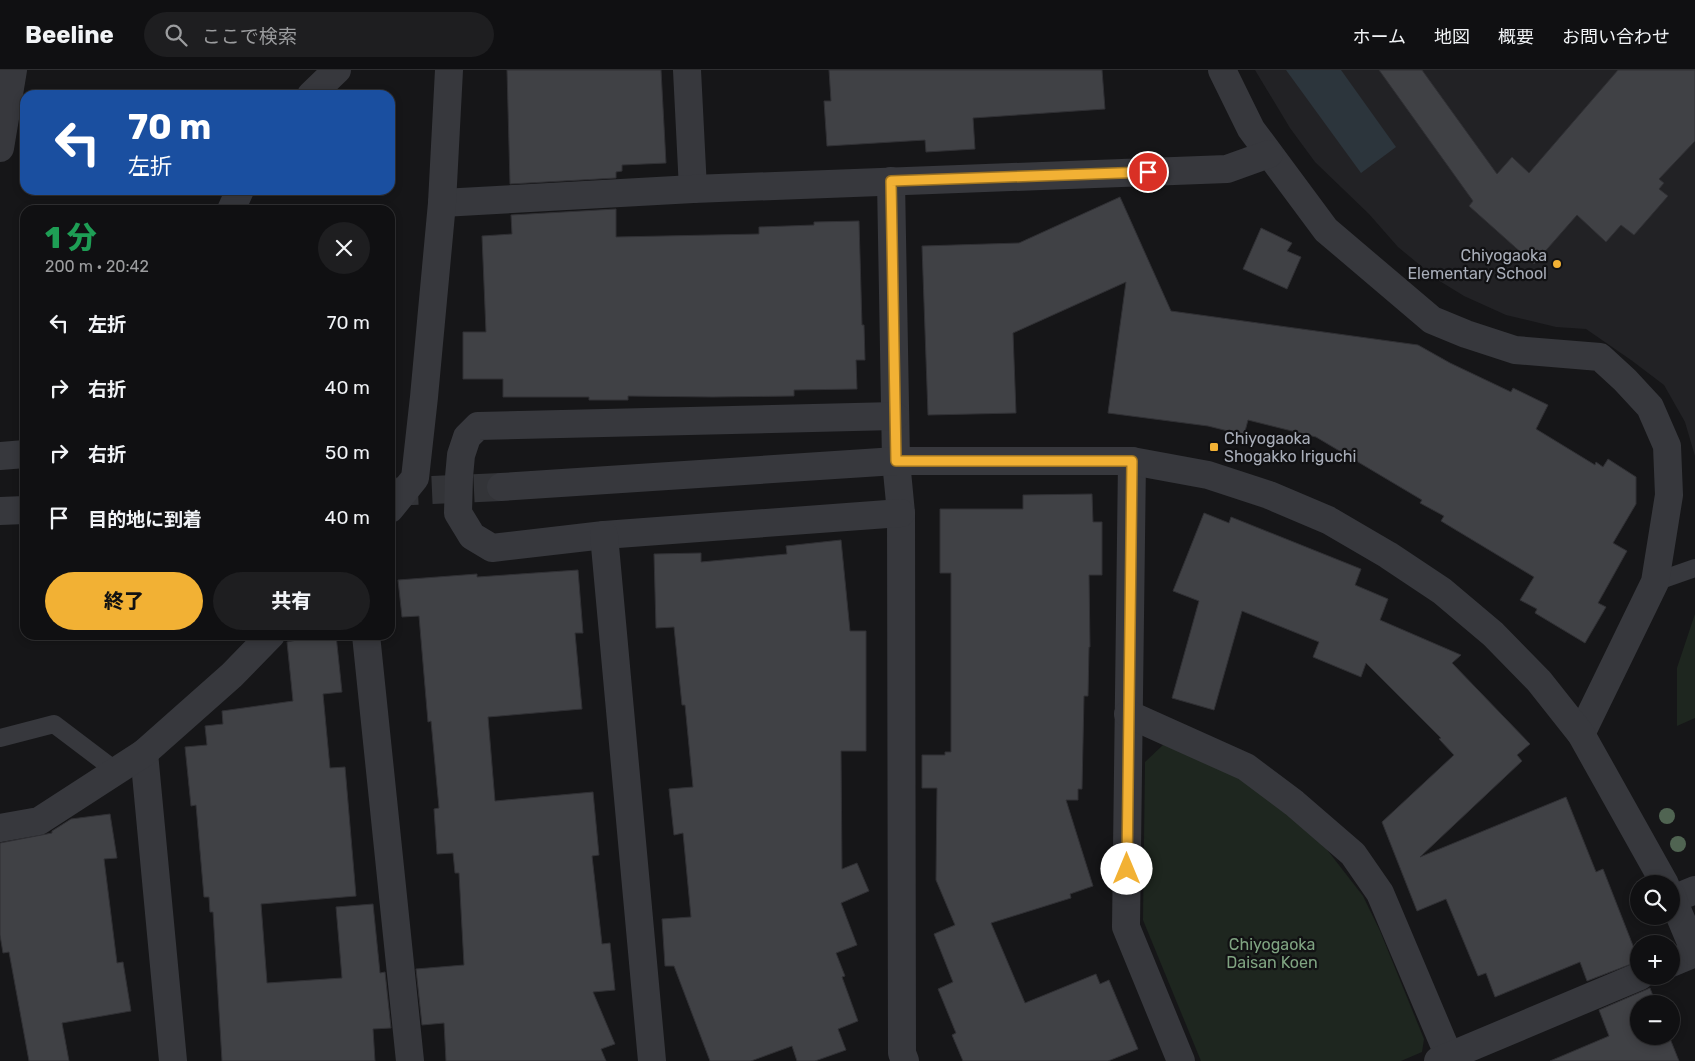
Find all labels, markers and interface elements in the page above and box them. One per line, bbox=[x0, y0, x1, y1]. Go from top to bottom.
search box bbox=[144, 12, 494, 57]
text: Beeline bbox=[25, 21, 114, 49]
icon: search bbox=[162, 21, 190, 49]
text: ここで検索 bbox=[202, 25, 297, 48]
text: ホーム bbox=[1353, 26, 1406, 48]
text: 地図 bbox=[1434, 26, 1470, 48]
text: 概要 bbox=[1498, 26, 1534, 48]
text: お問い合わせ bbox=[1562, 26, 1670, 48]
text: 70 m bbox=[128, 106, 211, 148]
icon: left bbox=[45, 110, 110, 175]
pin bbox=[1127, 151, 1169, 193]
text: 左折 bbox=[128, 153, 172, 180]
icon: arrive bbox=[1134, 158, 1162, 186]
text: 1 分 bbox=[45, 220, 97, 256]
button: close bbox=[318, 222, 370, 274]
place label: Chiyogaoka Elementary School bbox=[1407, 246, 1547, 283]
text: 200 m · 20:42 bbox=[45, 257, 149, 276]
marker: Chiyogaoka Elementary School bbox=[1551, 258, 1563, 270]
icon: left bbox=[45, 309, 73, 337]
text: 70 m bbox=[327, 311, 370, 334]
text: 左折 bbox=[88, 313, 126, 336]
icon: right bbox=[45, 374, 73, 402]
text: 40 m bbox=[325, 376, 370, 399]
text: 右折 bbox=[88, 378, 126, 401]
place label: Chiyogaoka Shogakko Iriguchi bbox=[1224, 429, 1356, 466]
icon: right bbox=[45, 439, 73, 467]
text: 50 m bbox=[325, 441, 370, 464]
marker: Chiyogaoka Shogakko Iriguchi bbox=[1208, 441, 1220, 453]
text: 右折 bbox=[88, 443, 126, 466]
icon: arrive bbox=[45, 504, 73, 532]
text: 40 m bbox=[325, 506, 370, 529]
text: 目的地に到着 bbox=[88, 508, 202, 531]
button: 終了 bbox=[45, 572, 203, 630]
button: 共有 bbox=[213, 572, 370, 630]
position arrow bbox=[1100, 842, 1152, 894]
map controls bbox=[1630, 875, 1680, 1045]
button: search bbox=[1630, 875, 1680, 925]
park label: Chiyogaoka Daisan Koen bbox=[1226, 935, 1318, 972]
button: + bbox=[1630, 935, 1680, 985]
button: − bbox=[1630, 995, 1680, 1045]

